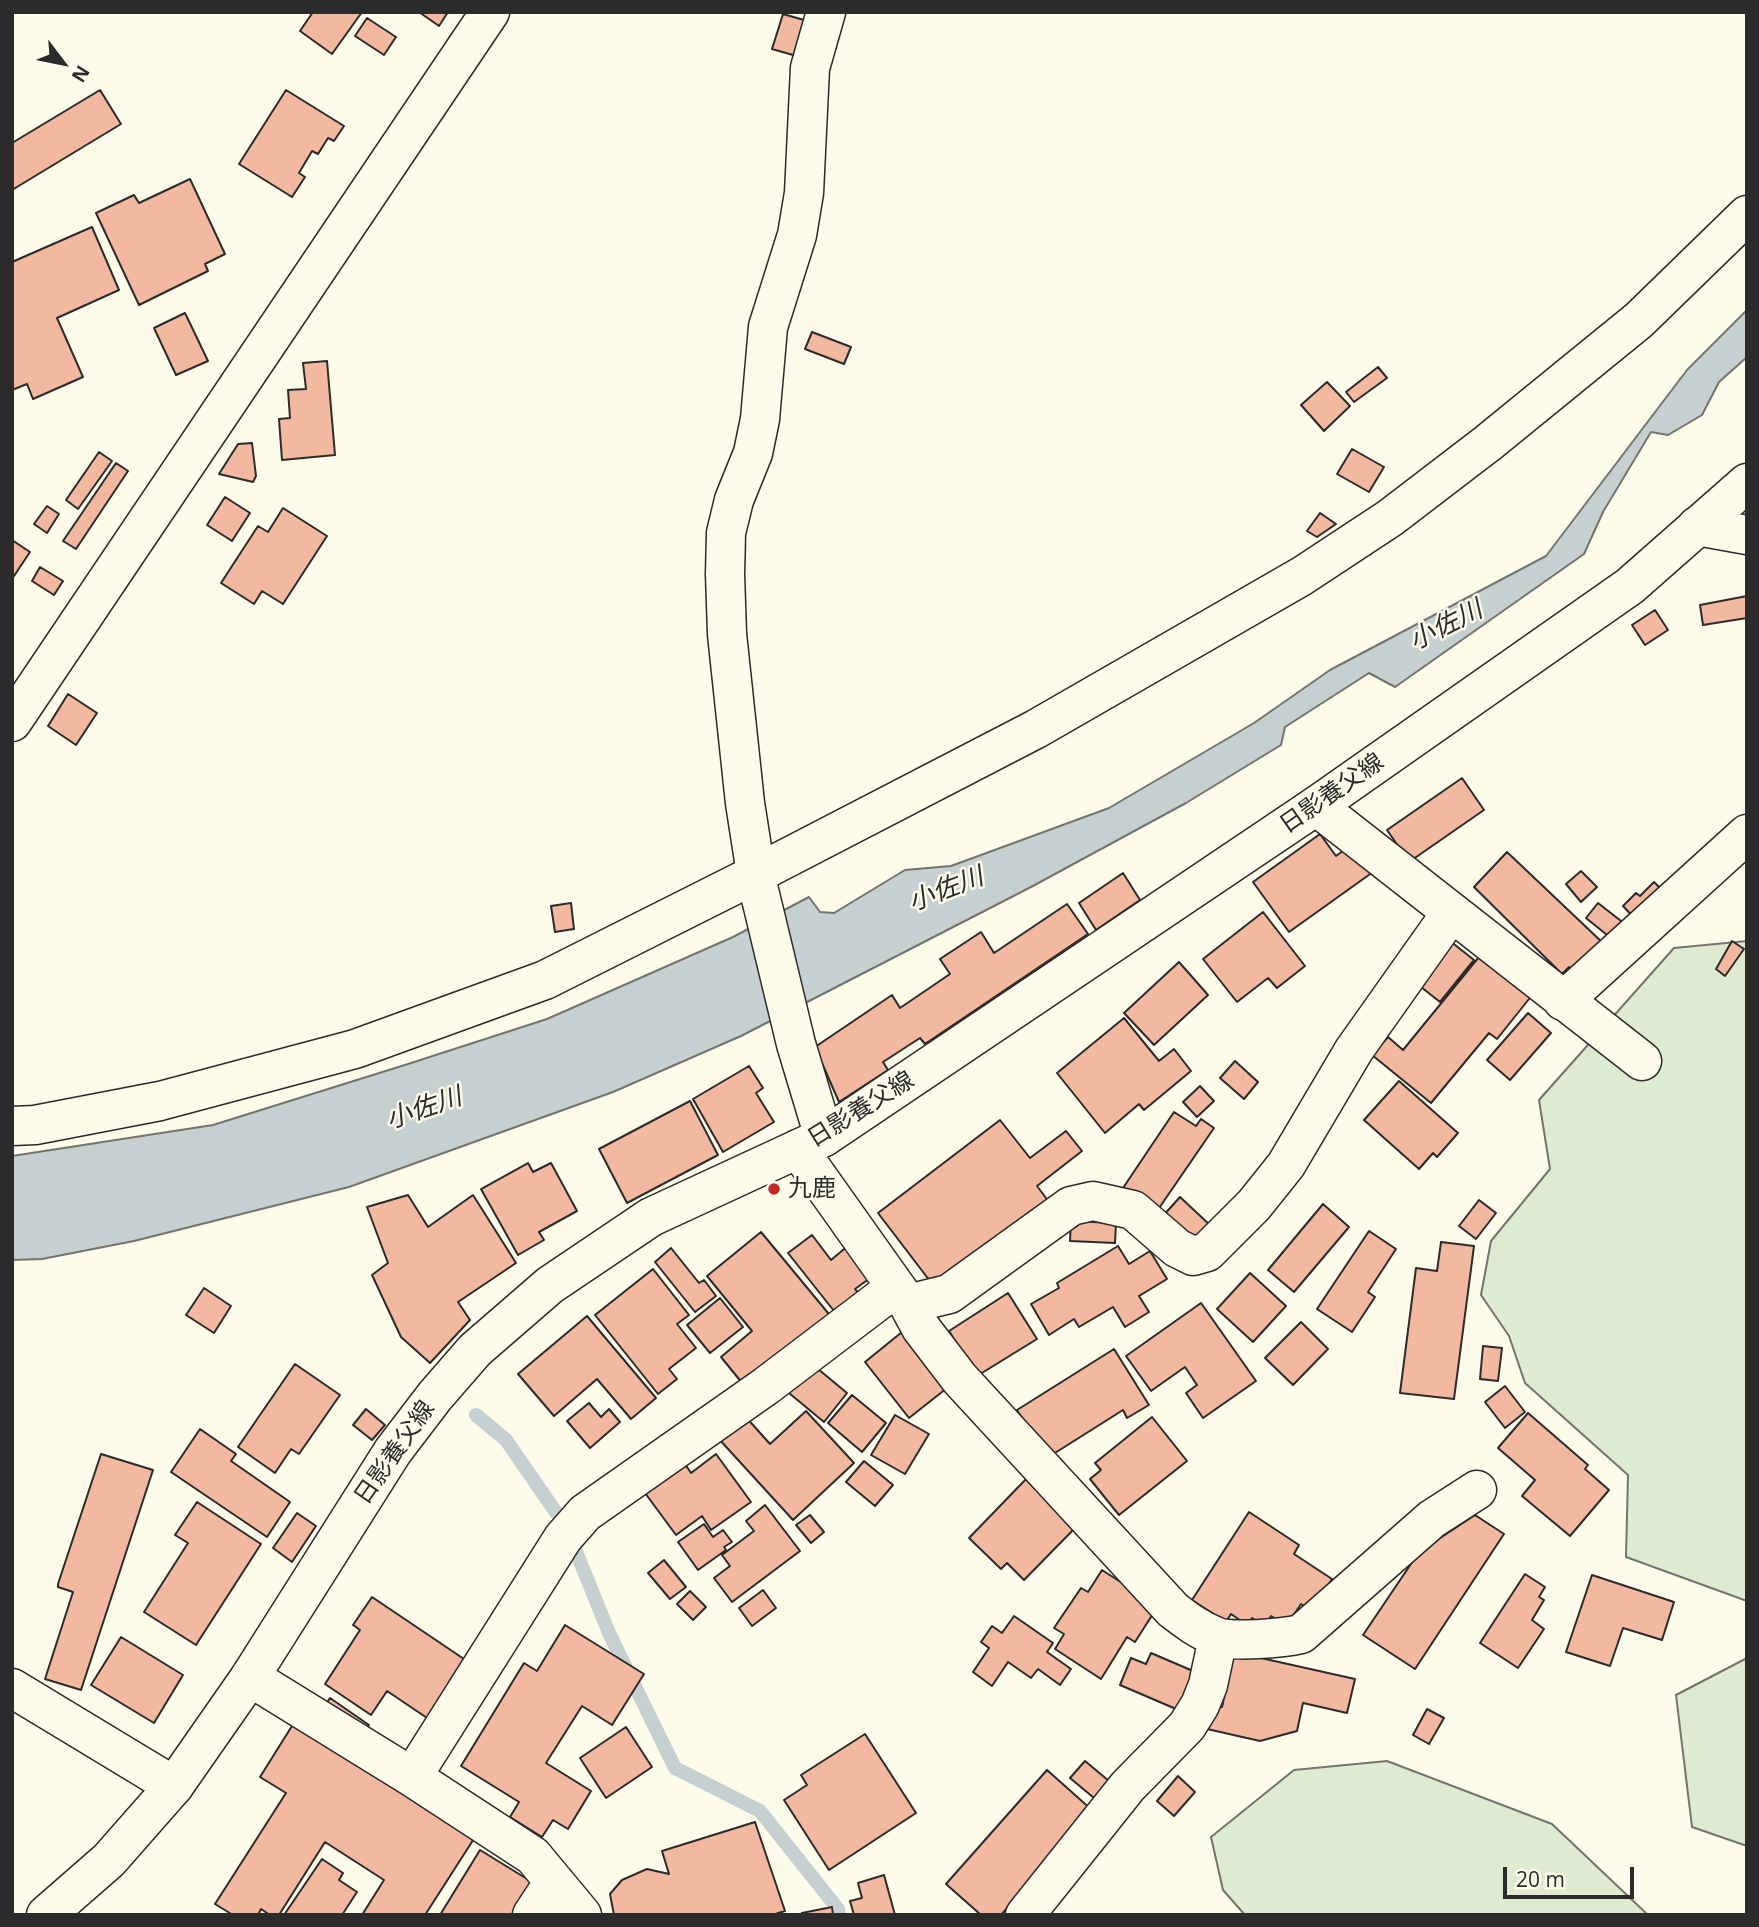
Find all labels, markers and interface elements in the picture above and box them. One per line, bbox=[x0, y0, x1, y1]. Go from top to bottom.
north arrow bbox=[28, 28, 98, 98]
text: N bbox=[66, 61, 96, 88]
water label: 小佐川 bbox=[1404, 594, 1488, 658]
street label: 日影養父線 bbox=[1275, 748, 1389, 840]
water label: 小佐川 bbox=[904, 861, 988, 919]
street label: 日影養父線 bbox=[802, 1066, 920, 1154]
water label: 小佐川 bbox=[382, 1082, 466, 1136]
place label: 九鹿 bbox=[788, 1175, 836, 1203]
marker: 九鹿 bbox=[766, 1181, 782, 1197]
street label: 日影養父線 bbox=[349, 1396, 441, 1510]
scale bar bbox=[1507, 1854, 1638, 1898]
text: 20 m bbox=[1516, 1865, 1565, 1893]

